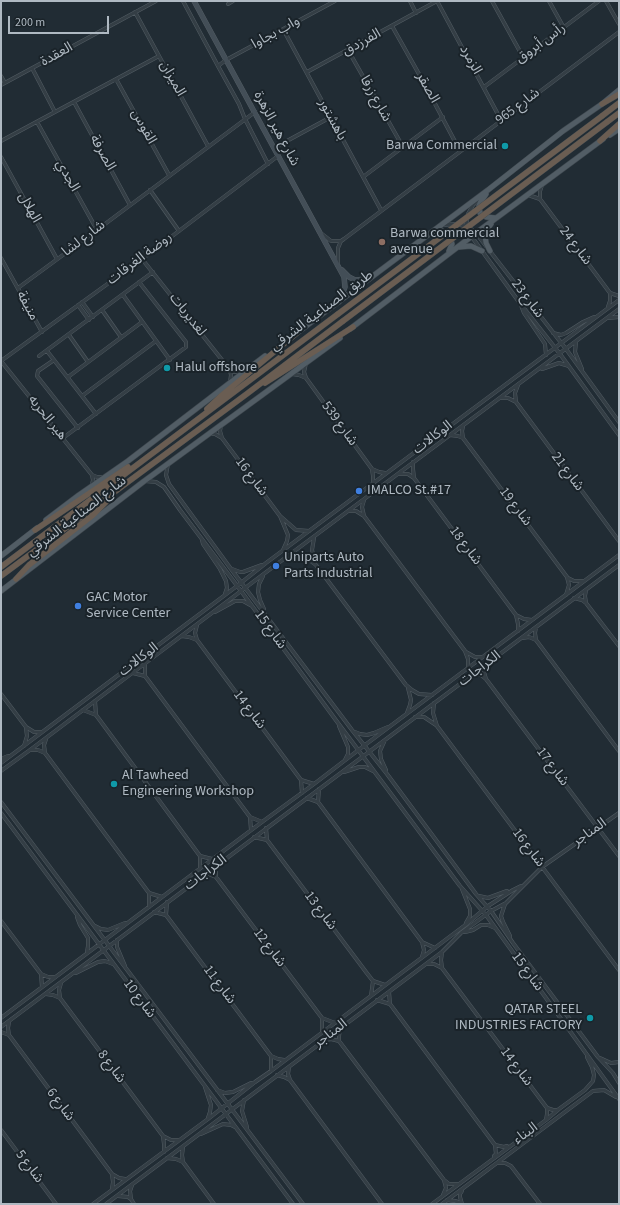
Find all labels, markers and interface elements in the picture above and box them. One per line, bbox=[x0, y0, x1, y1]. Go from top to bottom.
scale bar bbox=[10, 8, 111, 34]
street label: واب بجاوا bbox=[249, 13, 303, 53]
text: 200 m bbox=[15, 14, 45, 31]
street label: رأس أبروق bbox=[513, 20, 569, 68]
street label: الفرزدق bbox=[340, 26, 384, 60]
street label: العقدة bbox=[38, 39, 76, 71]
street label: الزمرد bbox=[455, 42, 485, 78]
street label: الميزان bbox=[155, 58, 189, 100]
street label: الصقر bbox=[412, 70, 442, 106]
street label: شارع زرقا bbox=[355, 73, 395, 125]
street label: شارع 965 bbox=[493, 85, 543, 129]
street label: شارع هير الزهرة bbox=[249, 89, 303, 169]
street label: باهشتور bbox=[314, 96, 350, 144]
street label: القوس bbox=[127, 107, 159, 147]
street label: الصرفة bbox=[85, 132, 119, 174]
place label: Barwa Commercial bbox=[386, 138, 497, 154]
marker: Barwa Commercial bbox=[500, 141, 510, 151]
street label: الجدي bbox=[51, 157, 83, 195]
street label: الهلال bbox=[14, 190, 44, 226]
street label: شارع لشا bbox=[59, 217, 109, 261]
street label: شارع 24 bbox=[555, 223, 595, 269]
place label: Barwa commercial avenue bbox=[390, 226, 499, 258]
street label: روضة الغرقات bbox=[104, 229, 176, 289]
marker: Barwa commercial avenue bbox=[377, 237, 387, 247]
street label: طريق الصناعية الشرقي bbox=[267, 267, 377, 355]
street label: شارع 23 bbox=[507, 276, 547, 322]
street label: منيفة bbox=[12, 288, 42, 324]
street label: لغديريات bbox=[165, 290, 209, 340]
place label: Halul offshore bbox=[175, 360, 257, 376]
marker: Halul offshore bbox=[162, 363, 172, 373]
street label: هير الحربه bbox=[24, 392, 70, 444]
street label: شارع 539 bbox=[317, 398, 361, 450]
street label: الوكالات bbox=[410, 418, 456, 458]
street label: شارع 21 bbox=[547, 449, 587, 495]
street label: شارع 16 bbox=[231, 454, 271, 500]
street label: شارع الصناعية الشرقي bbox=[24, 473, 130, 561]
place label: IMALCO St.#17 bbox=[367, 483, 451, 499]
street label: شارع 19 bbox=[495, 484, 535, 530]
marker: IMALCO St.#17 bbox=[354, 486, 364, 496]
street label: شارع 18 bbox=[445, 523, 485, 569]
place label: Uniparts Auto Parts Industrial bbox=[284, 550, 372, 582]
marker: Uniparts Auto Parts Industrial bbox=[271, 561, 281, 571]
place label: GAC Motor Service Center bbox=[86, 590, 170, 622]
marker: GAC Motor Service Center bbox=[73, 601, 83, 611]
street label: شارع 15 bbox=[250, 607, 290, 653]
street label: الوكالات bbox=[116, 640, 162, 680]
street label: الكراجات bbox=[455, 648, 505, 690]
street label: شارع 14 bbox=[229, 687, 269, 733]
street label: شارع 17 bbox=[532, 744, 572, 790]
place label: Al Tawheed Engineering Workshop bbox=[122, 768, 254, 800]
marker: Al Tawheed Engineering Workshop bbox=[109, 779, 119, 789]
street label: المناجر bbox=[570, 815, 610, 851]
street label: شارع 16 bbox=[508, 825, 548, 871]
street label: الكراجات bbox=[181, 852, 231, 894]
street label: شارع 13 bbox=[300, 888, 340, 934]
street label: شارع 12 bbox=[249, 925, 289, 971]
street label: شارع 15 bbox=[507, 949, 547, 995]
street label: شارع 11 bbox=[199, 962, 239, 1008]
street label: شارع 10 bbox=[119, 976, 159, 1022]
place label: QATAR STEEL INDUSTRIES FACTORY bbox=[455, 1002, 582, 1034]
marker: QATAR STEEL INDUSTRIES FACTORY bbox=[585, 1013, 595, 1023]
street label: المناجر bbox=[311, 1016, 351, 1052]
street label: شارع 14 bbox=[496, 1044, 536, 1090]
street label: شارع 8 bbox=[93, 1047, 129, 1087]
street label: شارع 6 bbox=[42, 1085, 78, 1125]
street label: البناء bbox=[510, 1119, 542, 1149]
street label: شارع 5 bbox=[11, 1147, 47, 1187]

